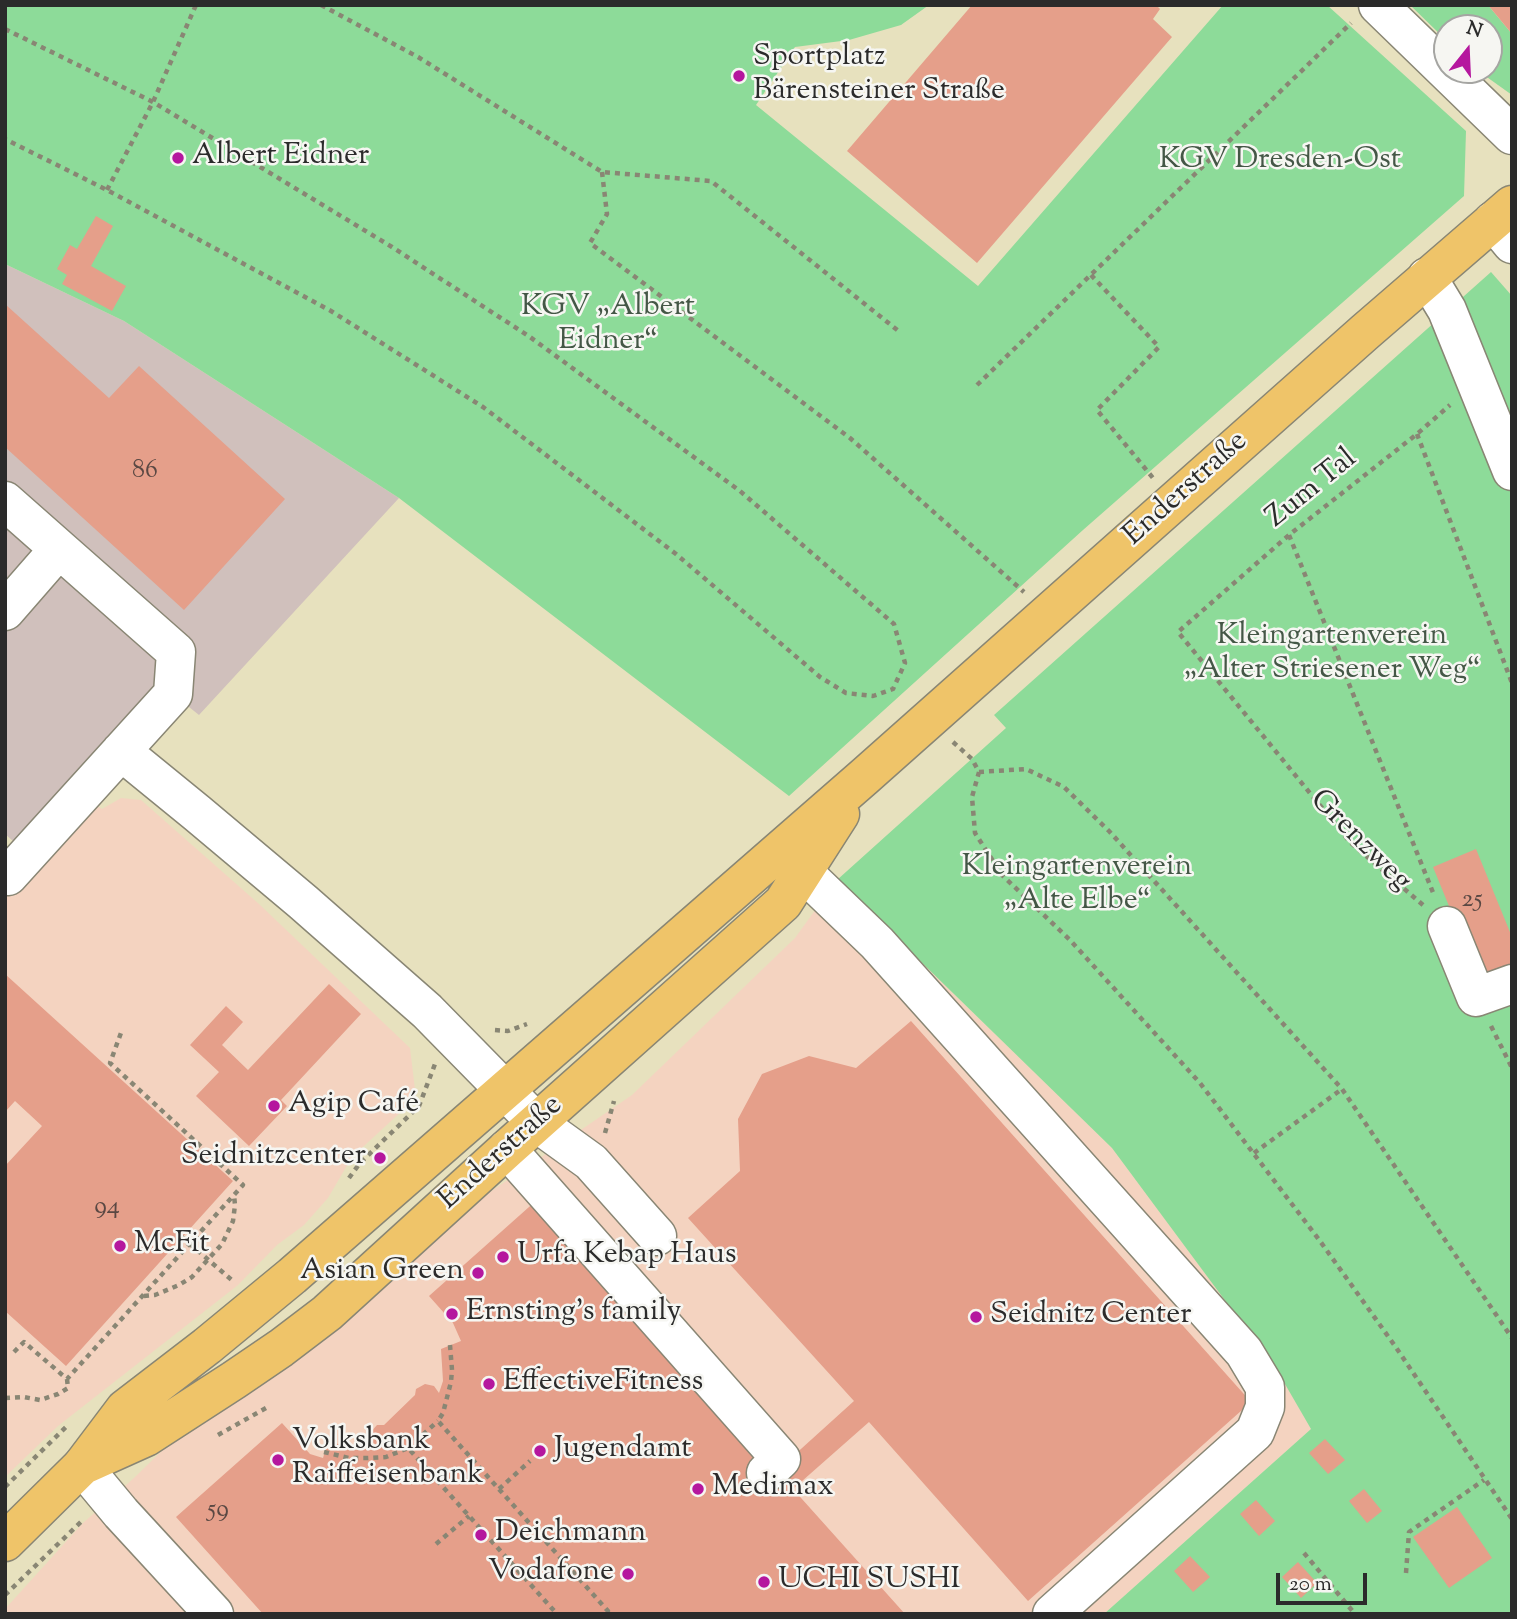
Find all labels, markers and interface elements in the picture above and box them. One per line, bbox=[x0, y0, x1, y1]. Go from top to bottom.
north arrow bbox=[1433, 14, 1503, 84]
text: N bbox=[1463, 15, 1485, 46]
place label: Sportplatz Bärensteiner Straße bbox=[753, 41, 1005, 111]
marker: Sportplatz Bärensteiner Straße bbox=[731, 68, 747, 84]
place label: Albert Eidner bbox=[192, 140, 369, 176]
park label: KGV Dresden-Ost bbox=[1159, 144, 1401, 180]
marker: Albert Eidner bbox=[170, 150, 186, 166]
park label: KGV „Albert Eidner“ bbox=[521, 291, 695, 362]
street label: Enderstraße bbox=[1118, 425, 1256, 555]
street label: Zum Tal bbox=[1260, 443, 1366, 537]
house number: 86 bbox=[132, 457, 158, 489]
park label: Kleingartenverein „Alter Striesener Weg“ bbox=[1184, 620, 1480, 690]
street label: Grenzweg bbox=[1301, 784, 1417, 900]
park label: Kleingartenverein „Alte Elbe“ bbox=[962, 851, 1192, 922]
house number: 25 bbox=[1461, 886, 1483, 918]
place label: Agip Café bbox=[288, 1088, 419, 1124]
street label: Enderstraße bbox=[433, 1089, 571, 1219]
marker: Agip Café bbox=[266, 1098, 282, 1114]
place label: Seidnitzcenter bbox=[181, 1140, 366, 1176]
marker: Seidnitzcenter bbox=[372, 1150, 388, 1166]
house number: 94 bbox=[94, 1193, 120, 1225]
place label: McFit bbox=[134, 1228, 209, 1264]
marker: McFit bbox=[112, 1238, 128, 1254]
place label: Urfa Kebap Haus bbox=[517, 1239, 737, 1275]
marker: Urfa Kebap Haus bbox=[495, 1249, 511, 1265]
place label: Asian Green bbox=[300, 1255, 464, 1291]
marker: Asian Green bbox=[470, 1265, 486, 1281]
place label: Ernsting's family bbox=[466, 1296, 681, 1332]
place label: Seidnitz Center bbox=[990, 1299, 1192, 1335]
marker: Ernsting's family bbox=[444, 1306, 460, 1322]
marker: Seidnitz Center bbox=[968, 1309, 984, 1325]
place label: EffectiveFitness bbox=[503, 1366, 703, 1402]
marker: EffectiveFitness bbox=[481, 1376, 497, 1392]
place label: Volksbank Raiffeisenbank bbox=[292, 1425, 484, 1496]
place label: Jugendamt bbox=[554, 1433, 691, 1469]
marker: Jugendamt bbox=[532, 1443, 548, 1459]
marker: Volksbank Raiffeisenbank bbox=[270, 1452, 286, 1468]
place label: Medimax bbox=[712, 1471, 834, 1507]
marker: Medimax bbox=[690, 1481, 706, 1497]
house number: 59 bbox=[207, 1496, 229, 1528]
place label: Deichmann bbox=[495, 1517, 646, 1553]
marker: Deichmann bbox=[473, 1527, 489, 1543]
place label: Vodafone bbox=[488, 1556, 614, 1592]
scale bar bbox=[1279, 1560, 1370, 1604]
place label: UCHI SUSHI bbox=[778, 1564, 960, 1600]
marker: Vodafone bbox=[620, 1566, 636, 1582]
text: 20 m bbox=[1289, 1570, 1332, 1600]
marker: UCHI SUSHI bbox=[756, 1574, 772, 1590]

